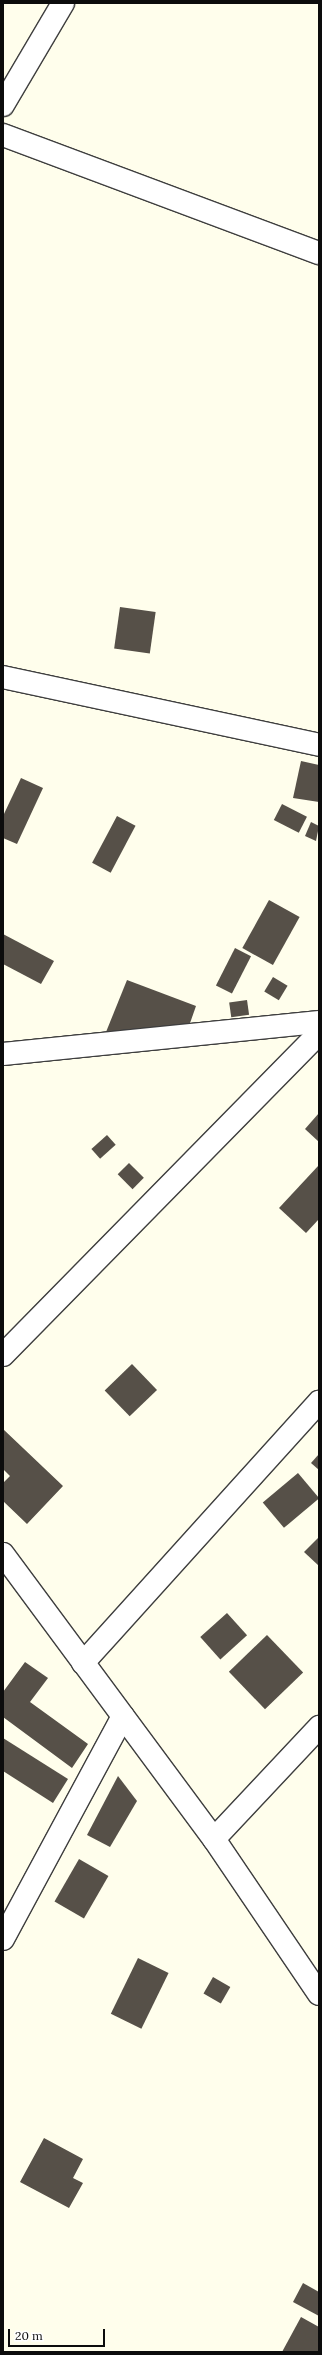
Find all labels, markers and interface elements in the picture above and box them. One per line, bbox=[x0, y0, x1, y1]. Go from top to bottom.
scale bar bbox=[10, 2321, 107, 2347]
text: 20 m bbox=[15, 2328, 43, 2343]

